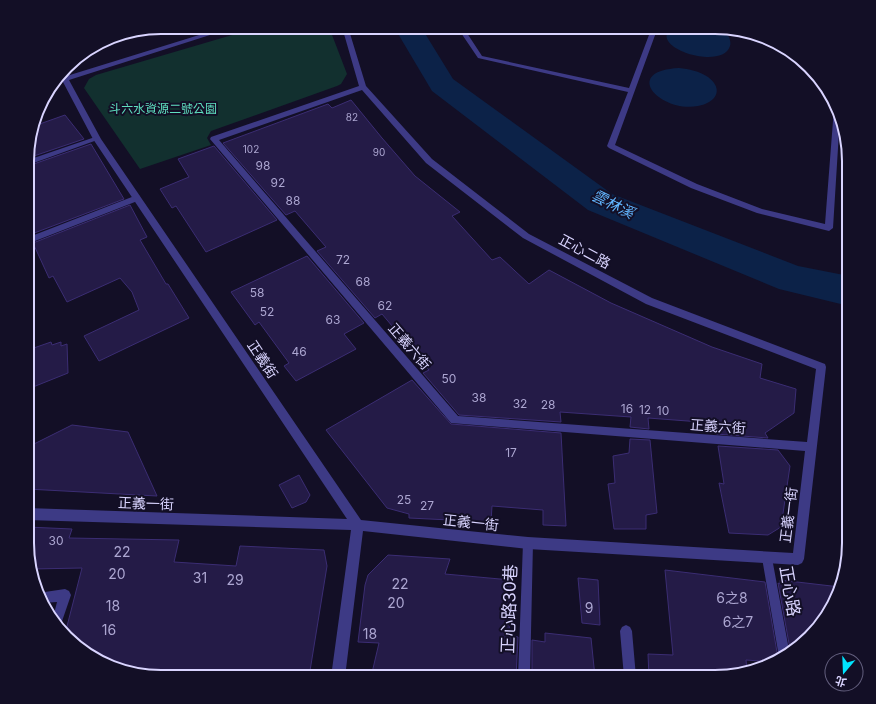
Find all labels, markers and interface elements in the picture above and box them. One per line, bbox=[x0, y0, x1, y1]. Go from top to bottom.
park label: 斗六水資源二號公園 bbox=[109, 101, 217, 116]
house number: 82 bbox=[346, 111, 358, 123]
house number: 102 bbox=[243, 143, 259, 155]
house number: 90 bbox=[373, 146, 385, 158]
house number: 98 bbox=[256, 158, 270, 173]
house number: 92 bbox=[271, 175, 285, 190]
water label: 雲林溪 bbox=[589, 186, 639, 223]
house number: 88 bbox=[286, 193, 300, 208]
street label: 正心二路 bbox=[556, 230, 614, 272]
house number: 72 bbox=[336, 252, 350, 267]
house number: 68 bbox=[356, 274, 370, 289]
house number: 58 bbox=[250, 285, 264, 300]
house number: 62 bbox=[378, 298, 392, 313]
house number: 52 bbox=[260, 304, 274, 319]
house number: 63 bbox=[326, 312, 340, 327]
street label: 正義六街 bbox=[385, 319, 435, 373]
street label: 正義街 bbox=[244, 337, 282, 381]
house number: 46 bbox=[291, 344, 307, 359]
house number: 50 bbox=[442, 371, 456, 386]
house number: 38 bbox=[472, 390, 486, 405]
house number: 32 bbox=[513, 396, 527, 411]
house number: 28 bbox=[541, 397, 555, 412]
house number: 16 bbox=[621, 401, 633, 416]
house number: 12 bbox=[639, 402, 651, 417]
house number: 10 bbox=[657, 403, 669, 418]
street label: 正義六街 bbox=[689, 416, 747, 436]
house number: 17 bbox=[505, 445, 517, 460]
street label: 正義一街 bbox=[776, 486, 800, 544]
house number: 25 bbox=[397, 492, 411, 507]
street label: 正義一街 bbox=[118, 494, 174, 512]
house number: 27 bbox=[420, 498, 434, 513]
street label: 正義一街 bbox=[442, 511, 500, 533]
house number: 30 bbox=[49, 533, 63, 548]
house number: 22 bbox=[113, 543, 131, 560]
street label: 正心路30巷 bbox=[497, 564, 521, 654]
street label: 正心路 bbox=[776, 564, 804, 618]
house number: 20 bbox=[108, 565, 126, 582]
house number: 31 bbox=[193, 569, 207, 586]
house number: 29 bbox=[226, 571, 244, 588]
house number: 22 bbox=[391, 575, 409, 592]
house number: 6之8 bbox=[716, 589, 748, 606]
house number: 20 bbox=[387, 594, 405, 611]
house number: 18 bbox=[106, 597, 120, 614]
house number: 9 bbox=[585, 599, 593, 616]
house number: 6之7 bbox=[723, 613, 753, 630]
house number: 16 bbox=[102, 621, 116, 638]
house number: 18 bbox=[363, 625, 377, 642]
north arrow bbox=[824, 652, 864, 692]
text: 北 bbox=[833, 673, 848, 690]

